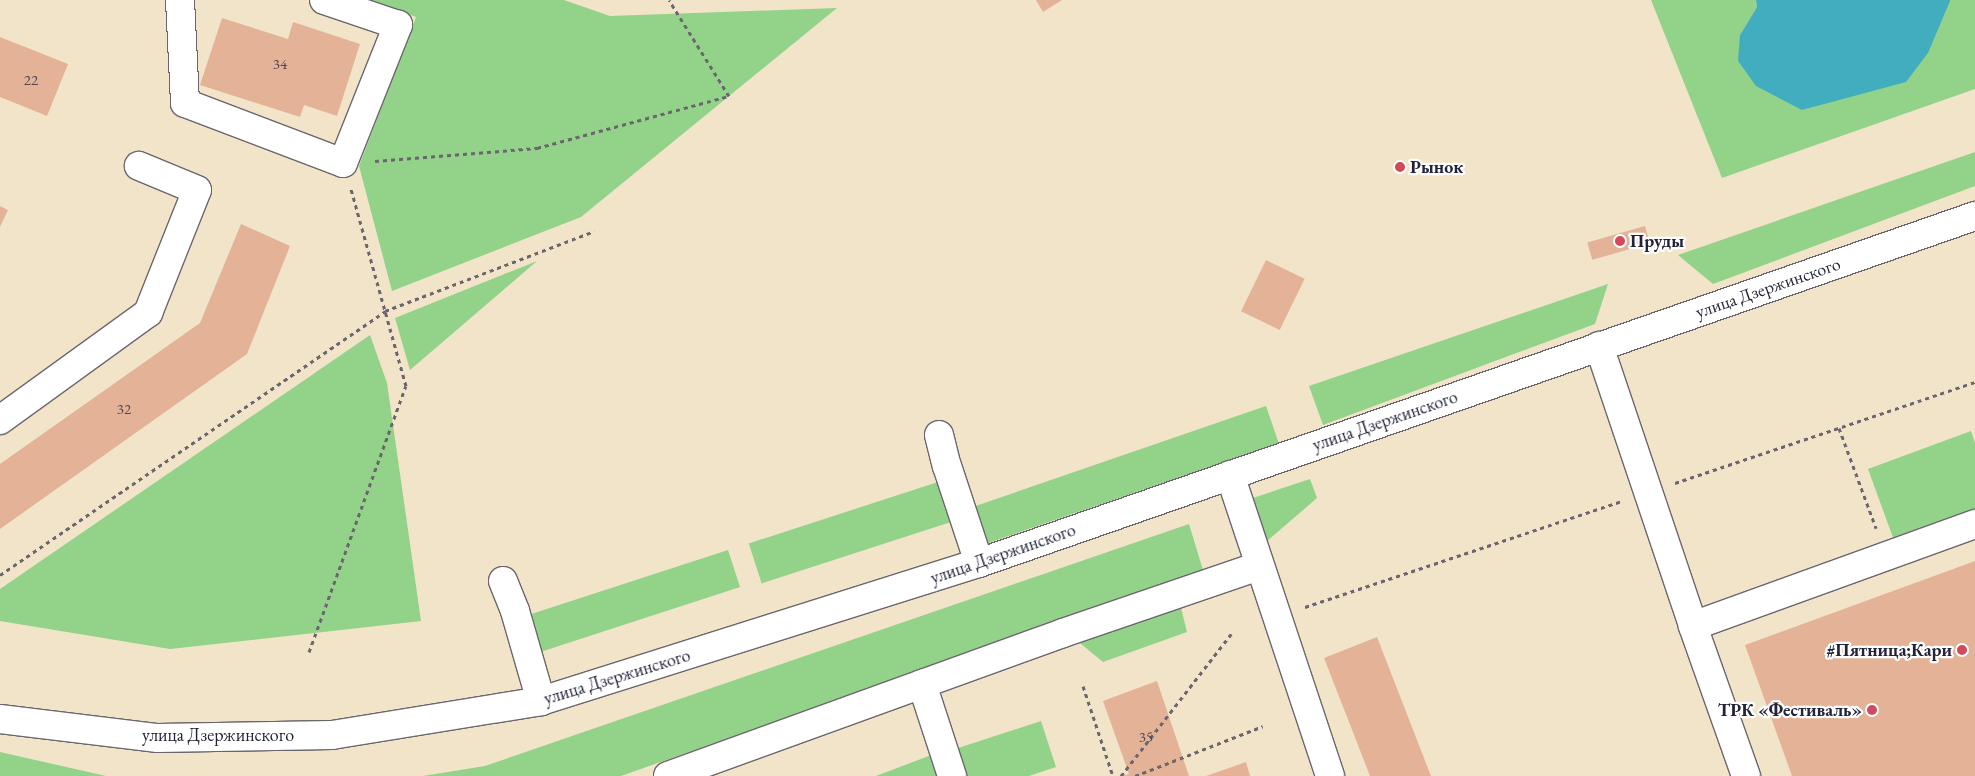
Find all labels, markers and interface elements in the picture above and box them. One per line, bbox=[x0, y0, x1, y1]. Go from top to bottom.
house number: 34 bbox=[273, 55, 287, 73]
house number: 22 bbox=[24, 71, 38, 89]
place label: Рынок bbox=[1410, 156, 1463, 178]
marker: Рынок bbox=[1394, 161, 1406, 173]
place label: Пруды bbox=[1630, 230, 1684, 252]
marker: Пруды bbox=[1614, 235, 1626, 247]
street label: улица Дзержинского bbox=[1693, 253, 1843, 323]
street label: улица Дзержинского bbox=[1310, 386, 1460, 456]
house number: 32 bbox=[117, 400, 131, 418]
street label: улица Дзержинского bbox=[928, 519, 1078, 589]
place label: #Пятница;Кари bbox=[1826, 639, 1952, 661]
street label: улица Дзержинского bbox=[541, 644, 693, 710]
marker: #Пятница;Кари bbox=[1956, 644, 1968, 656]
place label: ТРК «Фестиваль» bbox=[1718, 699, 1862, 721]
marker: ТРК «Фестиваль» bbox=[1866, 704, 1878, 716]
street label: улица Дзержинского bbox=[142, 724, 294, 746]
house number: 35 bbox=[1139, 728, 1153, 746]

